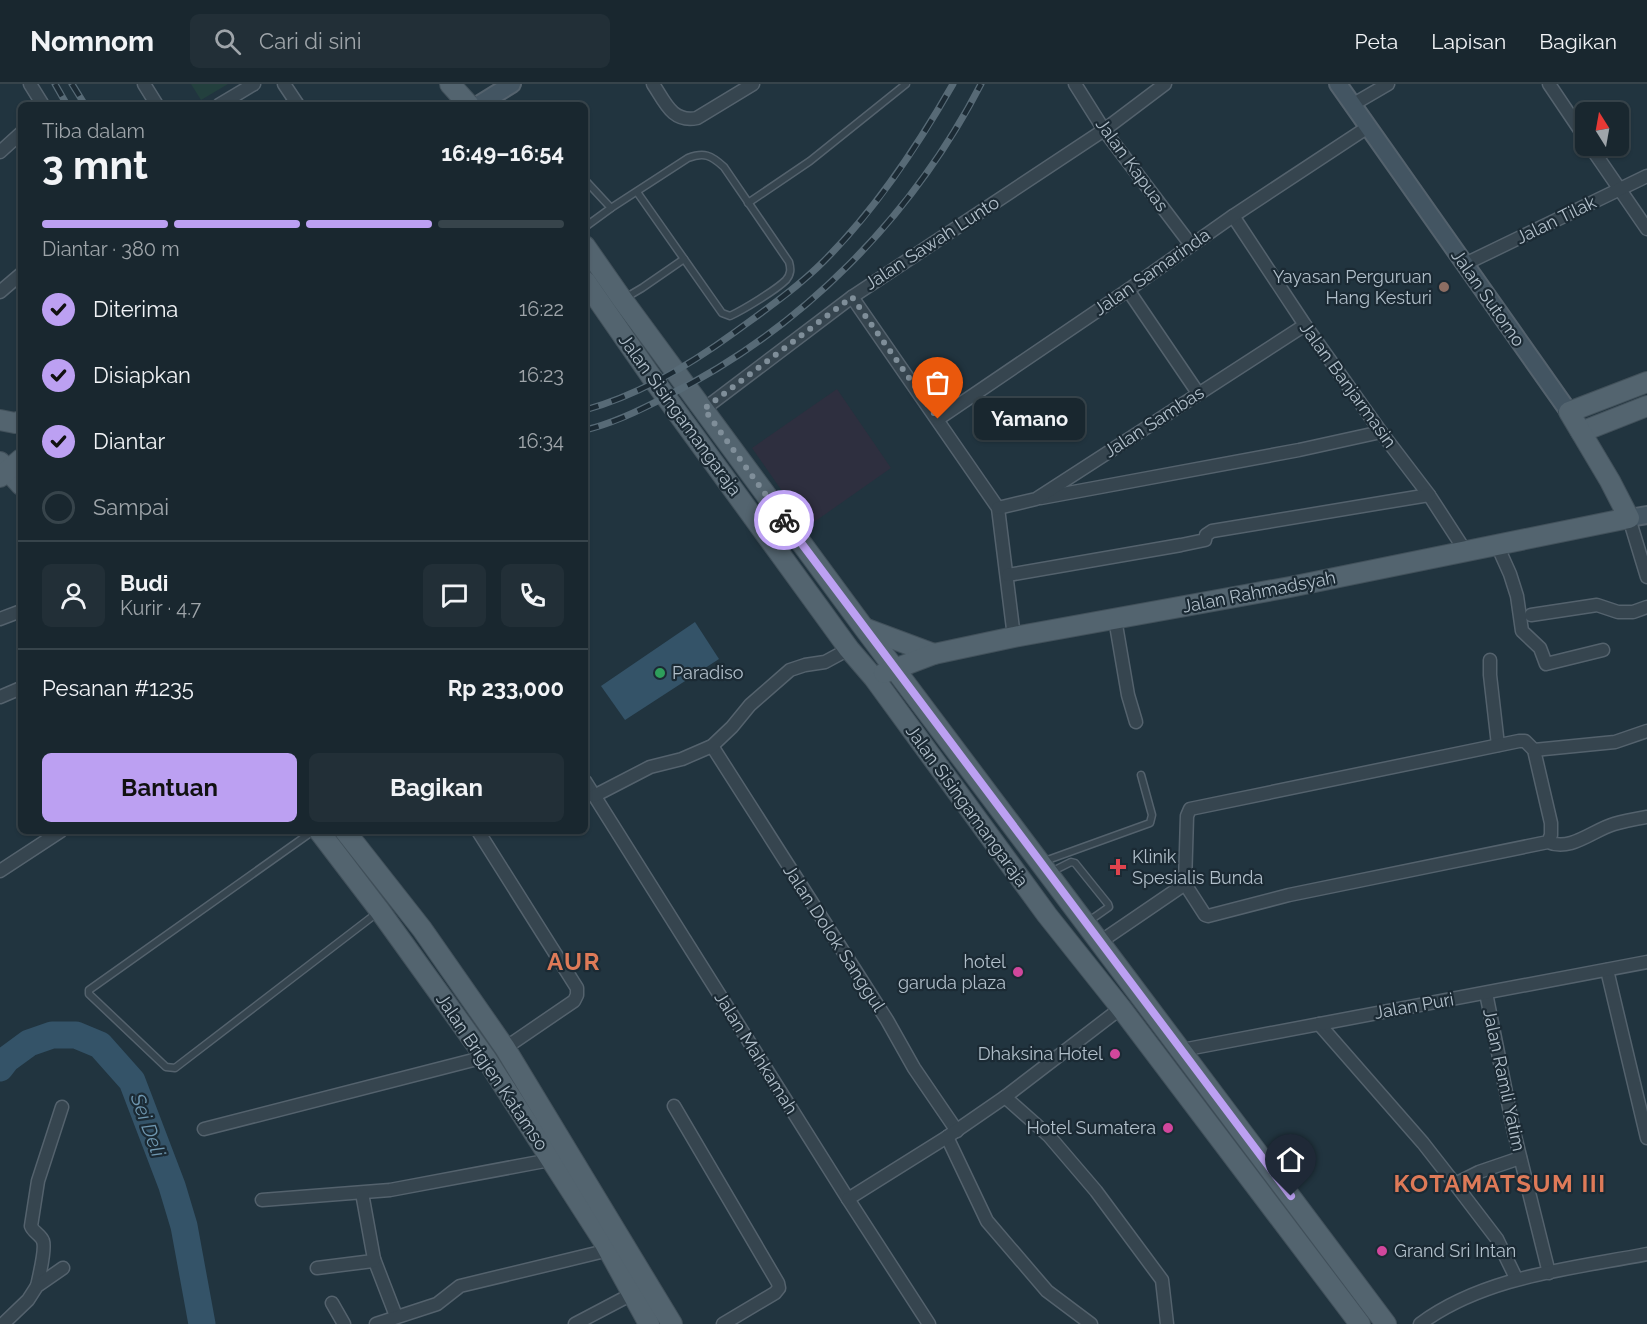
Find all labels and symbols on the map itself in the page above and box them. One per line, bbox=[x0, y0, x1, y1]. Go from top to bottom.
north arrow bbox=[1575, 102, 1629, 156]
street label: Jalan Kapuas bbox=[1092, 114, 1173, 216]
street label: Jalan Sawah Lunto bbox=[861, 191, 1003, 294]
street label: Jalan Tilak bbox=[1512, 191, 1600, 248]
street label: Jalan Samarinda bbox=[1090, 224, 1214, 319]
street label: Jalan Sutomo bbox=[1447, 245, 1530, 350]
place label: Yayasan Perguruan Hang Kesturi bbox=[1273, 266, 1432, 308]
marker: Yayasan Perguruan Hang Kesturi bbox=[1437, 280, 1451, 294]
street label: Jalan Banjarmasin bbox=[1296, 318, 1401, 452]
street label: Jalan Sisingamangaraja bbox=[615, 330, 746, 500]
pin bbox=[912, 357, 963, 419]
street label: Jalan Sambas bbox=[1100, 381, 1208, 462]
callout: Yamano bbox=[974, 398, 1085, 440]
courier bbox=[754, 490, 814, 550]
street label: Jalan Rahmadsyah bbox=[1180, 566, 1337, 617]
place label: Paradiso bbox=[672, 662, 744, 683]
marker: Paradiso bbox=[653, 666, 667, 680]
street label: Jalan Sisingamangaraja bbox=[902, 721, 1033, 891]
place label: Klinik Spesialis Bunda bbox=[1132, 846, 1263, 888]
marker: Klinik Spesialis Bunda bbox=[1109, 858, 1127, 876]
street label: Jalan Dolok Sanggul bbox=[779, 861, 890, 1015]
district label: AUR bbox=[547, 947, 601, 976]
place label: hotel garuda plaza bbox=[898, 951, 1006, 993]
marker: hotel garuda plaza bbox=[1011, 965, 1025, 979]
street label: Jalan Mahkamah bbox=[710, 988, 802, 1118]
street label: Jalan Puri bbox=[1373, 988, 1455, 1023]
street label: Jalan Brigjen Katamso bbox=[432, 989, 553, 1154]
street label: Jalan Ramli Yatim bbox=[1479, 1007, 1530, 1153]
place label: Dhaksina Hotel bbox=[978, 1043, 1103, 1064]
marker: Dhaksina Hotel bbox=[1108, 1047, 1122, 1061]
water label: Sei Deli bbox=[125, 1089, 171, 1161]
place label: Hotel Sumatera bbox=[1026, 1117, 1156, 1138]
marker: Hotel Sumatera bbox=[1161, 1121, 1175, 1135]
pin bbox=[1265, 1134, 1316, 1196]
district label: KOTAMATSUM III bbox=[1393, 1169, 1607, 1198]
place label: Grand Sri Intan bbox=[1394, 1240, 1516, 1261]
marker: Grand Sri Intan bbox=[1375, 1244, 1389, 1258]

